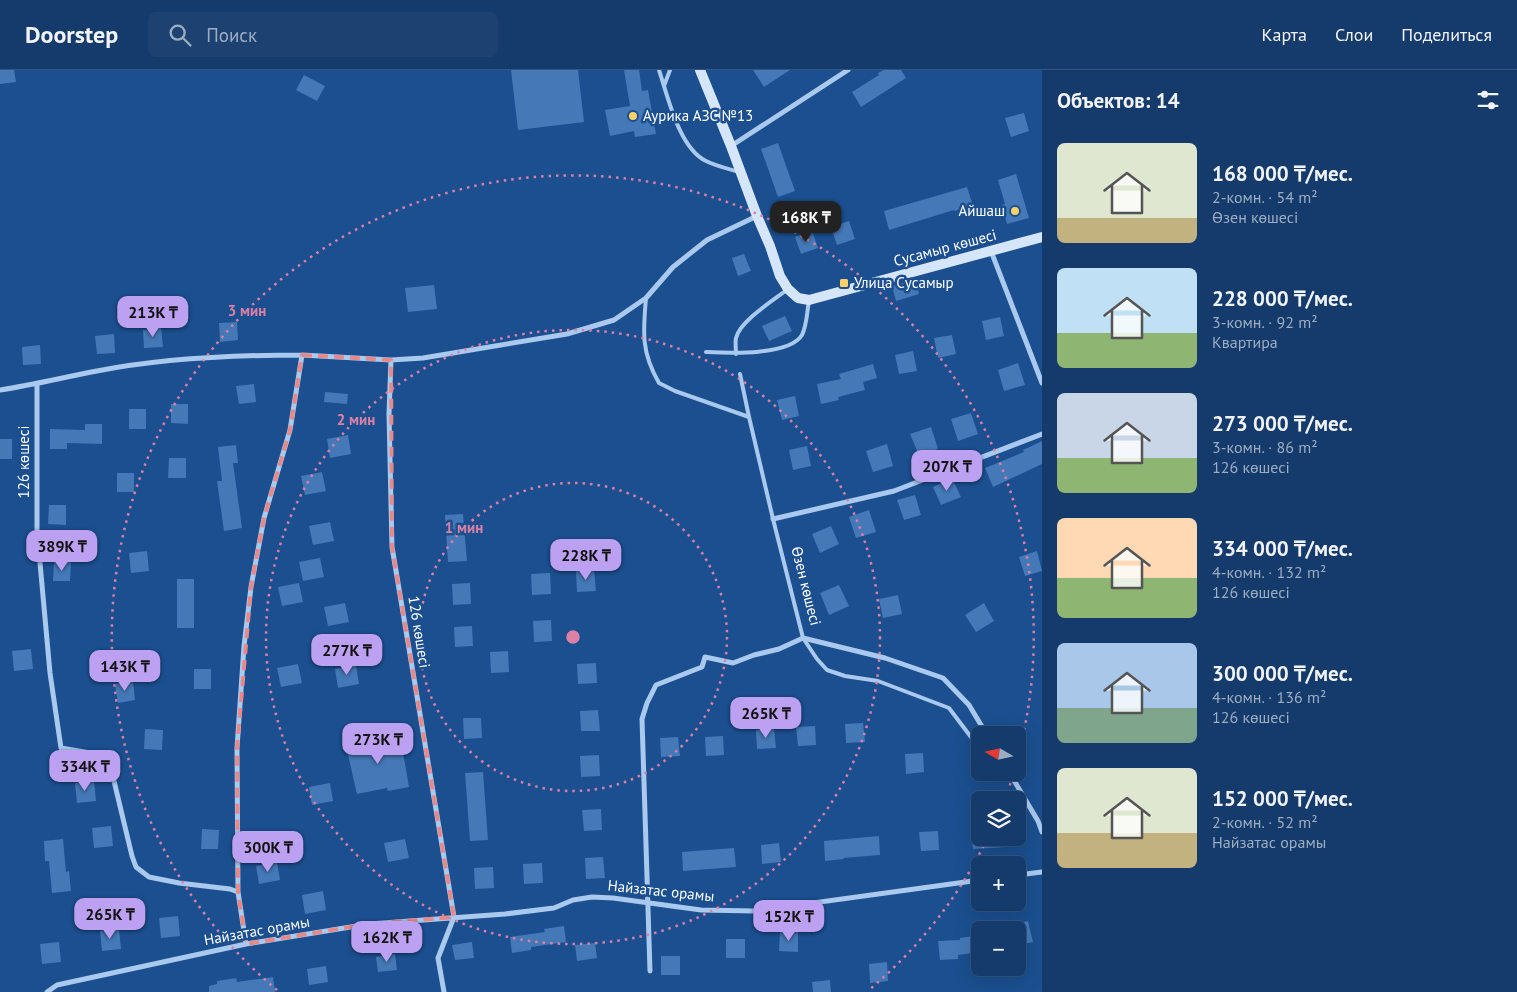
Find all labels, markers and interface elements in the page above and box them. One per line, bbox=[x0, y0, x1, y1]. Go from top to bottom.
search box bbox=[148, 12, 498, 57]
text: Doorstep bbox=[25, 19, 118, 50]
icon: search bbox=[166, 21, 194, 49]
text: Поиск bbox=[206, 23, 257, 47]
text: Карта bbox=[1262, 23, 1307, 46]
text: Слои bbox=[1335, 23, 1373, 46]
text: Поделиться bbox=[1401, 23, 1492, 46]
icon: filters bbox=[1474, 86, 1502, 114]
text: Объектов: 14 bbox=[1057, 87, 1180, 114]
place label: Аурика АЗС №13 bbox=[643, 106, 753, 125]
marker: Аурика АЗС №13 bbox=[627, 110, 639, 122]
text: 168 000 ₸/мес. bbox=[1212, 160, 1353, 187]
icon: home bbox=[1097, 163, 1157, 223]
text: 2-комн. · 54 m² bbox=[1212, 187, 1318, 207]
pin: 168K ₸ bbox=[765, 200, 847, 243]
place label: Айшаш bbox=[959, 201, 1005, 220]
marker: Айшаш bbox=[1009, 205, 1021, 217]
text: 168K ₸ bbox=[781, 207, 831, 227]
text: Өзен көшесі bbox=[1212, 207, 1298, 227]
street label: Сусамыр көшесі bbox=[891, 225, 998, 270]
place label: Улица Сусамыр bbox=[854, 273, 954, 292]
marker: Улица Сусамыр bbox=[838, 277, 850, 289]
text: 228 000 ₸/мес. bbox=[1212, 285, 1353, 312]
icon: home bbox=[1097, 288, 1157, 348]
pin: 213K ₸ bbox=[112, 296, 194, 338]
text: 3 мин bbox=[228, 301, 266, 320]
text: 213K ₸ bbox=[128, 302, 178, 322]
text: 3-комн. · 92 m² bbox=[1212, 312, 1318, 332]
text: Квартира bbox=[1212, 332, 1278, 352]
text: 2 мин bbox=[337, 410, 375, 429]
text: 273 000 ₸/мес. bbox=[1212, 410, 1353, 437]
icon: home bbox=[1097, 413, 1157, 473]
street label: 126 көшесі bbox=[14, 426, 33, 498]
text: 3-комн. · 86 m² bbox=[1212, 437, 1318, 457]
pin: 207K ₸ bbox=[906, 450, 988, 492]
text: 207K ₸ bbox=[922, 456, 972, 476]
text: 126 көшесі bbox=[1212, 457, 1290, 477]
text: 1 мин bbox=[445, 518, 483, 537]
pin: 389K ₸ bbox=[21, 530, 103, 572]
text: 334 000 ₸/мес. bbox=[1212, 535, 1353, 562]
text: 389K ₸ bbox=[37, 536, 87, 556]
pin: 228K ₸ bbox=[545, 538, 627, 581]
icon: home bbox=[1097, 538, 1157, 598]
street label: Өзен көшесі bbox=[787, 544, 825, 627]
text: 228K ₸ bbox=[561, 545, 611, 565]
text: 4-комн. · 132 m² bbox=[1212, 562, 1326, 582]
text: 126 көшесі bbox=[1212, 582, 1290, 602]
street label: 126 көшесі bbox=[404, 594, 435, 669]
centre of rings bbox=[564, 628, 582, 646]
pin: 277K ₸ bbox=[306, 634, 388, 676]
text: 277K ₸ bbox=[322, 640, 372, 660]
pin: 143K ₸ bbox=[84, 650, 166, 692]
text: 143K ₸ bbox=[100, 656, 150, 676]
text: 300 000 ₸/мес. bbox=[1212, 660, 1353, 687]
icon: home bbox=[1097, 663, 1157, 723]
text: 4-комн. · 136 m² bbox=[1212, 687, 1326, 707]
pin: 265K ₸ bbox=[725, 696, 807, 739]
text: 265K ₸ bbox=[741, 703, 791, 723]
text: 126 көшесі bbox=[1212, 707, 1290, 727]
pin: 273K ₸ bbox=[337, 722, 419, 765]
north arrow bbox=[971, 726, 1026, 781]
map controls bbox=[971, 726, 1026, 976]
text: 273K ₸ bbox=[353, 729, 403, 749]
pin: 334K ₸ bbox=[44, 750, 126, 792]
text: 334K ₸ bbox=[60, 756, 110, 776]
text: 152 000 ₸/мес. bbox=[1212, 785, 1353, 812]
icon: home bbox=[1097, 788, 1157, 848]
button: layers bbox=[971, 791, 1026, 846]
text: 2-комн. · 52 m² bbox=[1212, 812, 1318, 832]
pin: 300K ₸ bbox=[227, 830, 309, 873]
text: Найзатас орамы bbox=[1212, 832, 1326, 852]
text: 300K ₸ bbox=[243, 837, 293, 857]
button: + bbox=[971, 856, 1026, 911]
street label: Найзатас орамы bbox=[607, 875, 715, 906]
pin: 265K ₸ bbox=[69, 898, 151, 940]
pin: 152K ₸ bbox=[748, 900, 830, 942]
text: 265K ₸ bbox=[85, 904, 135, 924]
text: 152K ₸ bbox=[764, 906, 814, 926]
street label: Найзатас орамы bbox=[203, 912, 311, 949]
pin: 162K ₸ bbox=[346, 920, 428, 963]
button: − bbox=[971, 921, 1026, 976]
text: 162K ₸ bbox=[362, 927, 412, 947]

